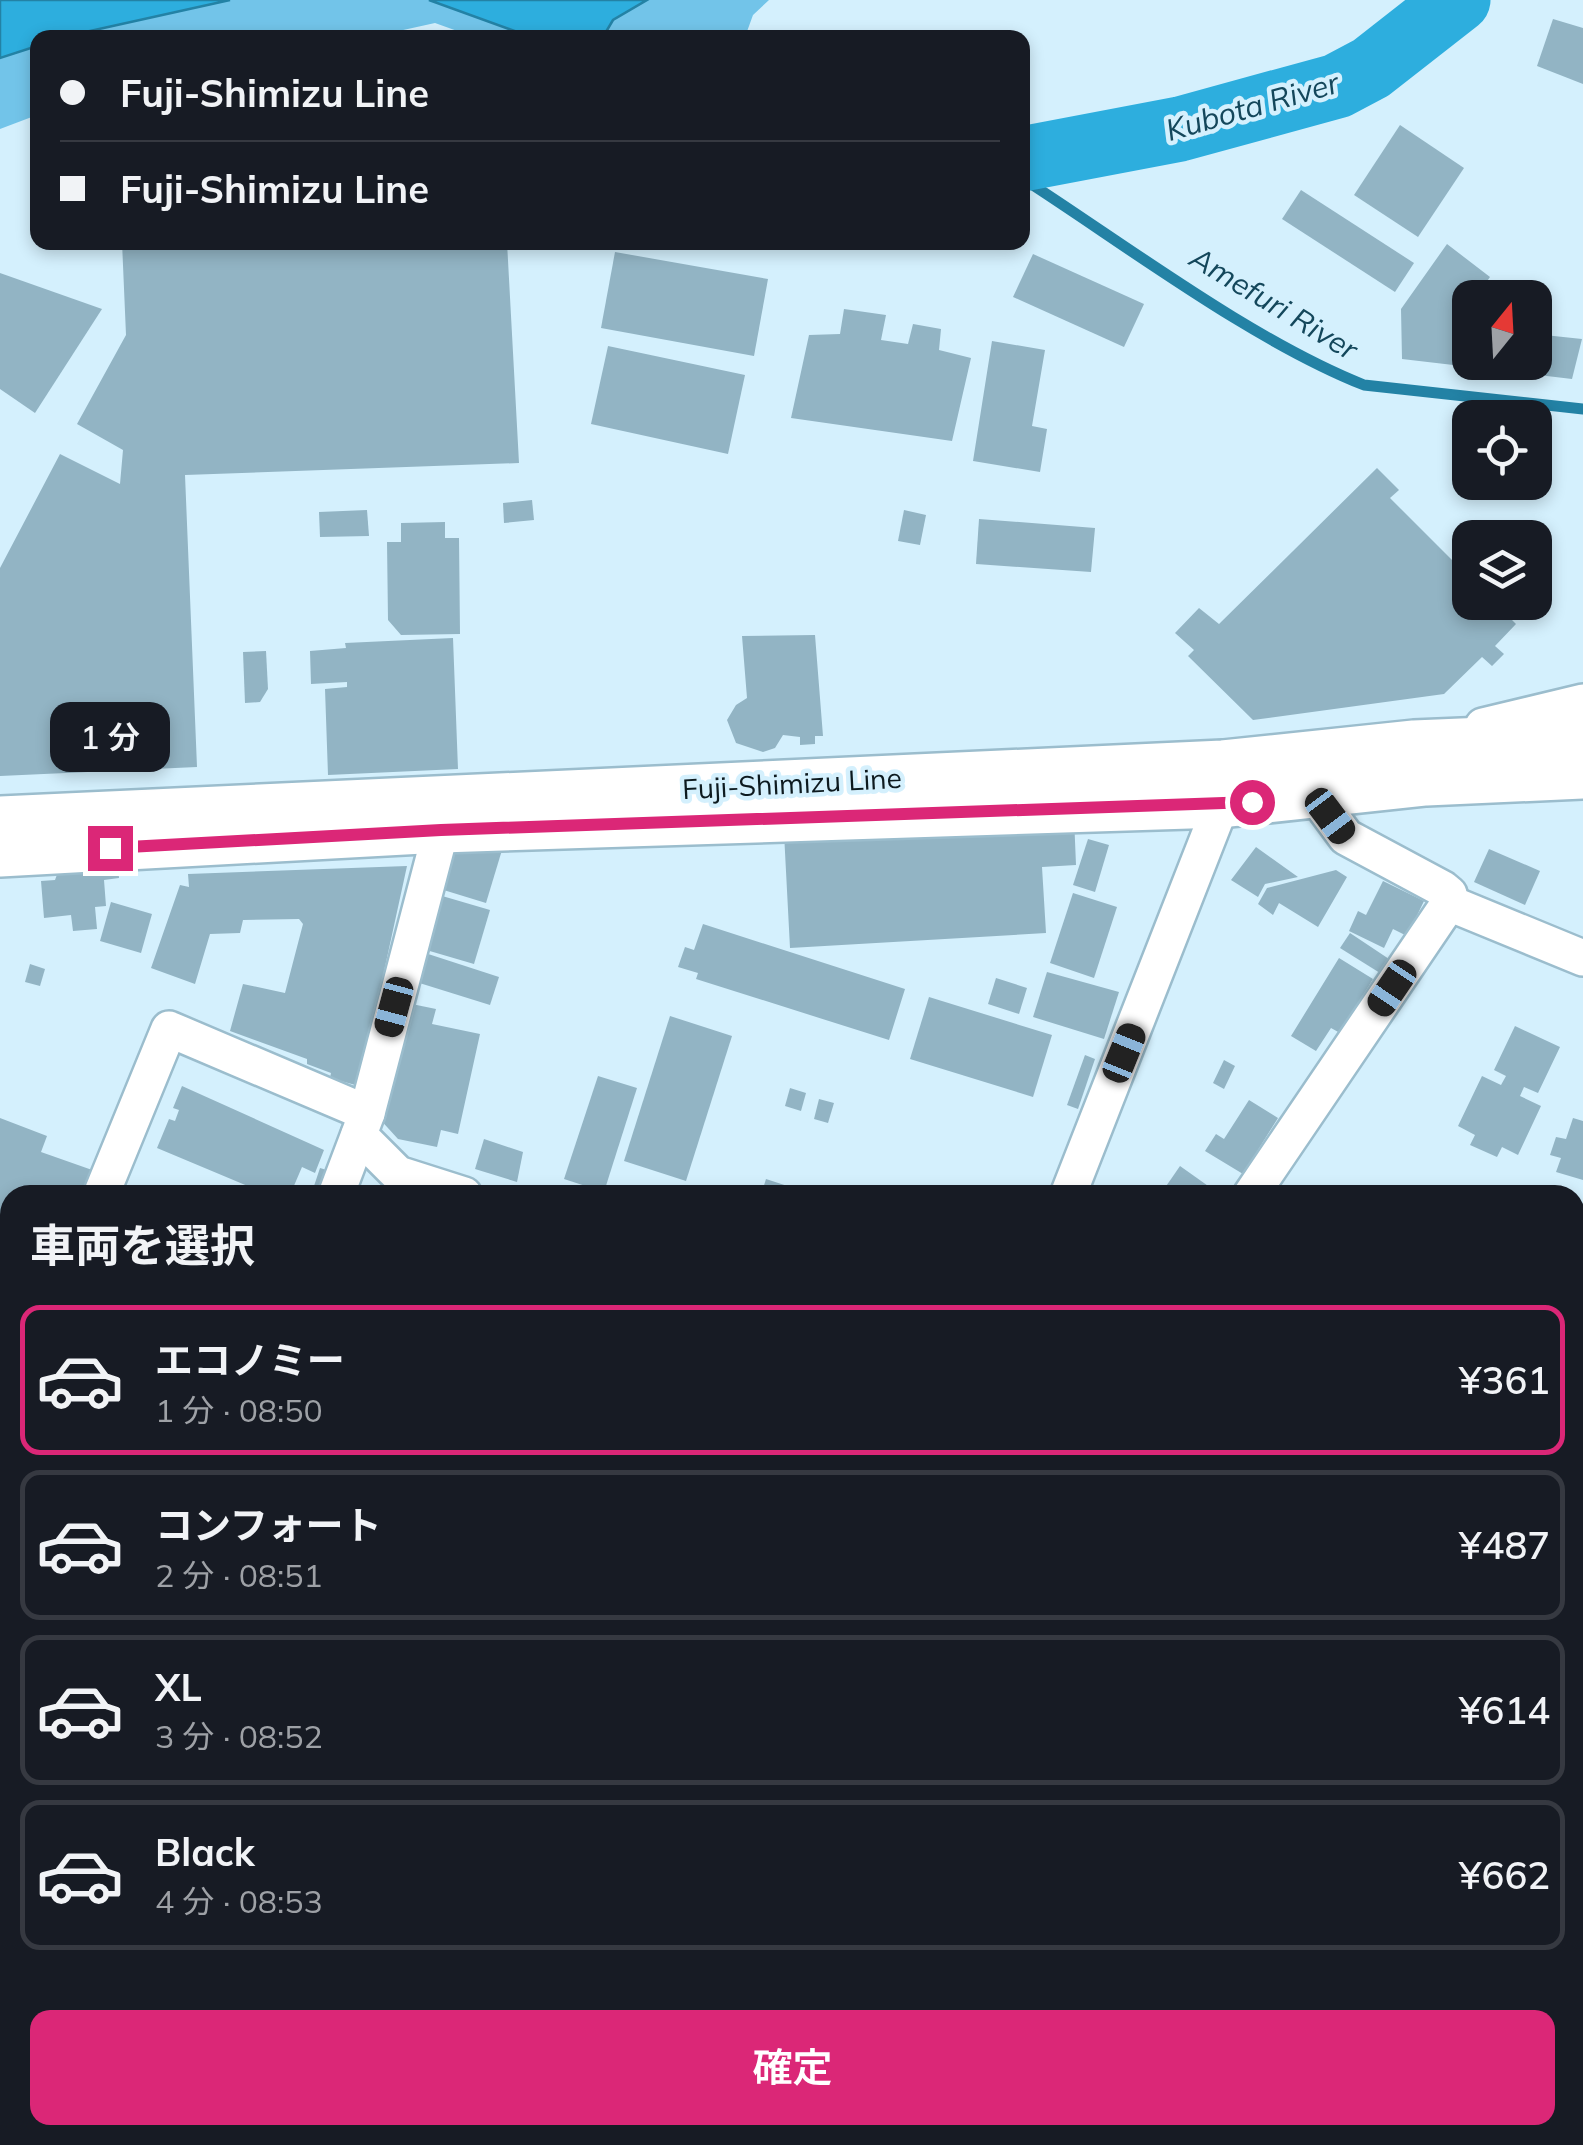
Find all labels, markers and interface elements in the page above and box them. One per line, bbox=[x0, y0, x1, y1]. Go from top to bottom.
water label: Kubota River bbox=[1161, 63, 1344, 149]
text: Fuji-Shimizu Line bbox=[120, 69, 429, 117]
text: Fuji-Shimizu Line bbox=[120, 165, 429, 213]
water label: Amefuri River bbox=[1182, 238, 1366, 368]
north arrow bbox=[1452, 280, 1552, 380]
map controls bbox=[1452, 280, 1552, 620]
button: locate bbox=[1452, 400, 1552, 500]
button: layers bbox=[1452, 520, 1552, 620]
callout: 1 分 bbox=[50, 703, 170, 773]
text: 1 分 bbox=[80, 717, 140, 757]
street label: Fuji-Shimizu Line bbox=[681, 760, 903, 806]
route start bbox=[1230, 780, 1275, 825]
car bbox=[1300, 783, 1360, 849]
route end bbox=[88, 826, 133, 871]
car bbox=[1363, 955, 1421, 1021]
car bbox=[372, 974, 416, 1040]
car bbox=[1099, 1020, 1149, 1086]
text: 車両を選択 bbox=[30, 1217, 255, 1273]
icon: car bbox=[35, 1335, 125, 1425]
text: エコノミー bbox=[155, 1336, 345, 1384]
text: ¥361 bbox=[1459, 1356, 1550, 1404]
text: 1 分 · 08:50 bbox=[155, 1390, 323, 1430]
icon: car bbox=[35, 1500, 125, 1590]
text: コンフォート bbox=[155, 1501, 382, 1549]
text: ¥487 bbox=[1459, 1521, 1550, 1569]
text: 2 分 · 08:51 bbox=[155, 1555, 323, 1595]
text: XL bbox=[155, 1663, 202, 1711]
icon: car bbox=[35, 1665, 125, 1755]
text: ¥614 bbox=[1459, 1686, 1550, 1734]
text: 3 分 · 08:52 bbox=[155, 1716, 323, 1756]
text: Black bbox=[155, 1828, 255, 1876]
icon: car bbox=[35, 1830, 125, 1920]
text: ¥662 bbox=[1459, 1851, 1550, 1899]
text: 4 分 · 08:53 bbox=[155, 1881, 323, 1921]
button: 確定 bbox=[30, 2010, 1555, 2125]

